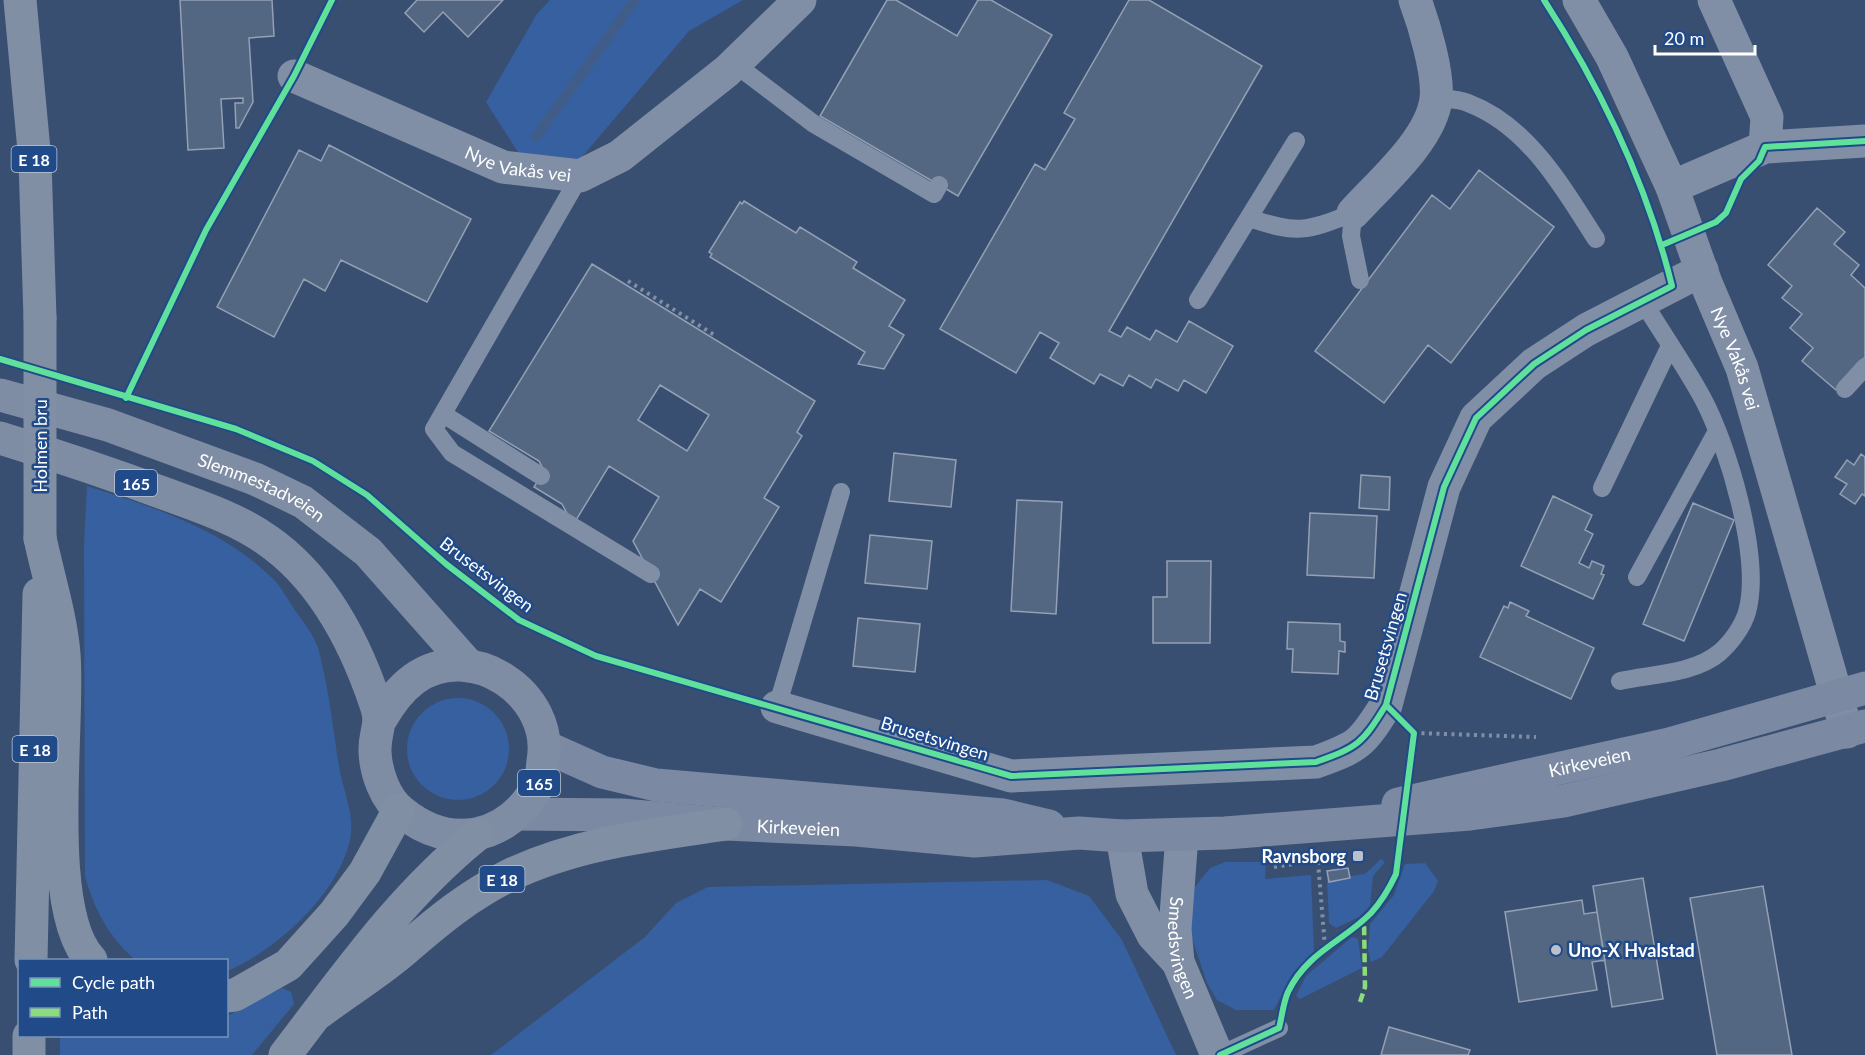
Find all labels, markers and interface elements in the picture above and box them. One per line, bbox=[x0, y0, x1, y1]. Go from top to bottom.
scale bar bbox=[1655, 18, 1756, 56]
text: 20 m bbox=[1664, 27, 1704, 49]
street label: Nye Vakås vei bbox=[462, 141, 572, 186]
road number: E 18 bbox=[12, 146, 57, 172]
street label: Nye Vakås vei bbox=[1706, 303, 1765, 413]
street label: Holmen bru bbox=[29, 399, 51, 493]
street label: Slemmestadveien bbox=[195, 448, 330, 526]
road number: 165 bbox=[115, 470, 157, 496]
street label: Brusetsvingen bbox=[436, 532, 538, 616]
street label: Brusetsvingen bbox=[1359, 589, 1411, 703]
street label: Brusetsvingen bbox=[878, 711, 992, 765]
road number: E 18 bbox=[12, 736, 57, 762]
street label: Kirkeveien bbox=[1546, 742, 1632, 781]
road number: 165 bbox=[518, 770, 560, 796]
street label: Kirkeveien bbox=[756, 814, 841, 840]
place label: Ravnsborg bbox=[1261, 845, 1346, 867]
marker: Ravnsborg bbox=[1351, 849, 1365, 863]
road number: E 18 bbox=[480, 866, 524, 892]
street label: Smedsvingen bbox=[1164, 896, 1203, 1002]
place label: Uno-X Hvalstad bbox=[1568, 939, 1695, 961]
marker: Uno-X Hvalstad bbox=[1549, 943, 1563, 957]
legend bbox=[18, 959, 228, 1037]
text: Cycle path bbox=[72, 971, 155, 993]
text: Path bbox=[72, 1001, 108, 1023]

